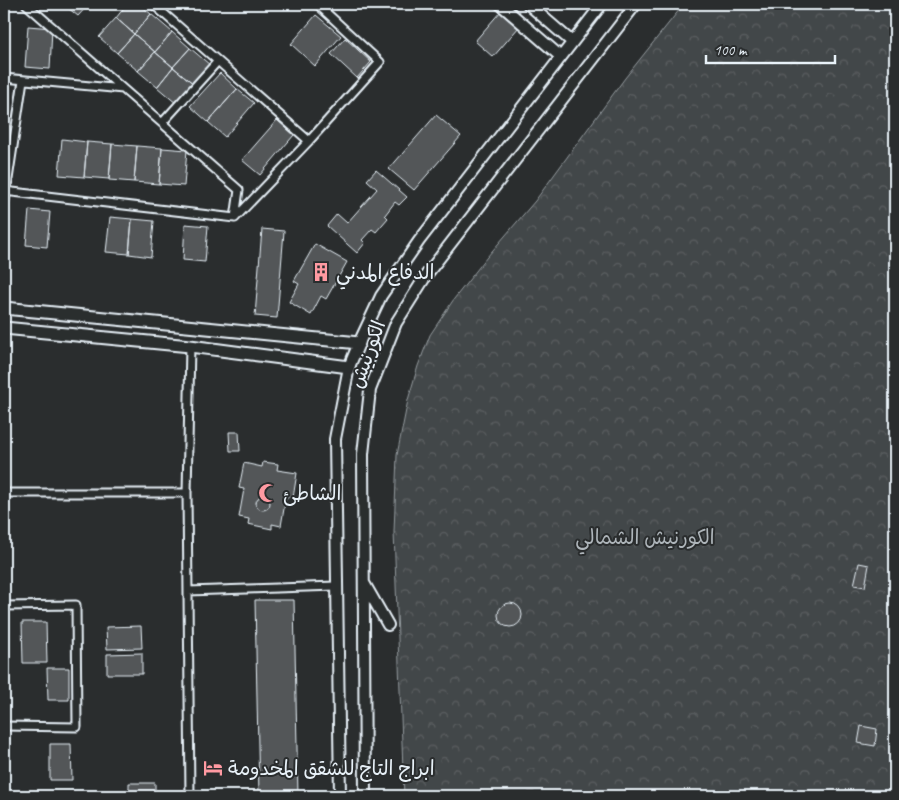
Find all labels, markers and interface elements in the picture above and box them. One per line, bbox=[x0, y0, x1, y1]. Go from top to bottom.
scale bar bbox=[706, 32, 835, 64]
text: 100 m bbox=[714, 41, 748, 60]
place label: الدفاع المدني bbox=[336, 260, 434, 290]
building icon: الدفاع المدني bbox=[310, 261, 332, 283]
street label: الكورنيش bbox=[344, 317, 391, 391]
place label: الشاطئ bbox=[283, 481, 342, 506]
mosque icon: الشاطئ bbox=[257, 482, 279, 504]
park label: الكورنيش الشمالي bbox=[575, 525, 715, 555]
place label: ابراج التاج للشقق المخدومة bbox=[228, 756, 435, 782]
hotel icon: ابراج التاج للشقق المخدومة bbox=[202, 757, 224, 779]

